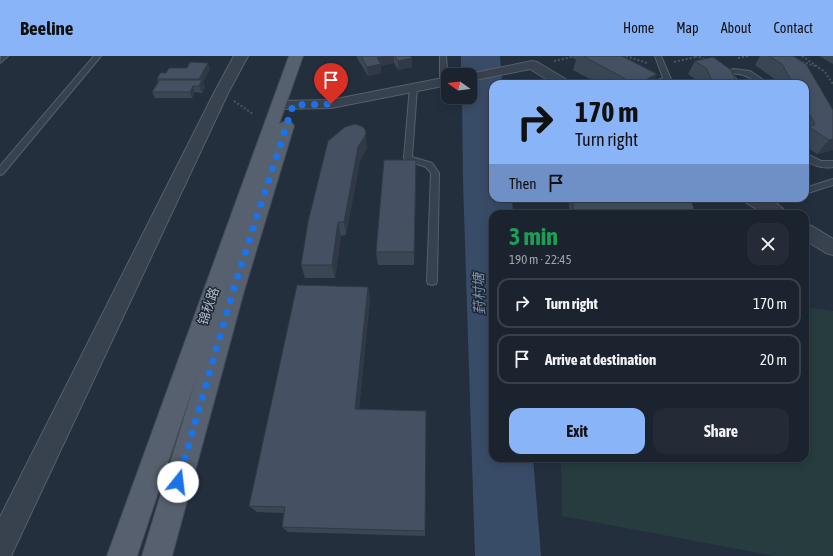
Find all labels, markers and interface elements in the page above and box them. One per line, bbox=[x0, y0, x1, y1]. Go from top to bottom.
text: Beeline bbox=[20, 17, 73, 39]
text: Home bbox=[623, 20, 654, 36]
text: Map bbox=[676, 20, 699, 36]
text: About bbox=[721, 20, 752, 36]
text: Contact bbox=[774, 20, 813, 36]
pin bbox=[314, 63, 348, 104]
north arrow bbox=[441, 68, 477, 104]
map controls bbox=[441, 68, 477, 104]
icon: arrive bbox=[320, 69, 342, 91]
icon: right bbox=[509, 96, 561, 148]
text: 170 m bbox=[575, 96, 638, 128]
text: Turn right bbox=[575, 129, 638, 150]
icon: arrive bbox=[545, 172, 567, 194]
text: Then bbox=[509, 175, 537, 192]
text: 3 min bbox=[509, 223, 558, 250]
button: close bbox=[747, 223, 789, 265]
text: 190 m · 22:45 bbox=[509, 252, 572, 267]
water label: 葑村塘 bbox=[470, 271, 488, 315]
street label: 锦秋路 bbox=[195, 285, 222, 327]
icon: right bbox=[511, 292, 533, 314]
text: Turn right bbox=[545, 295, 598, 312]
text: 170 m bbox=[753, 295, 787, 312]
icon: arrive bbox=[511, 348, 533, 370]
text: Arrive at destination bbox=[545, 351, 656, 368]
text: 20 m bbox=[760, 351, 787, 368]
button: Exit bbox=[509, 408, 645, 454]
button: Share bbox=[653, 408, 789, 454]
position arrow bbox=[157, 461, 199, 503]

